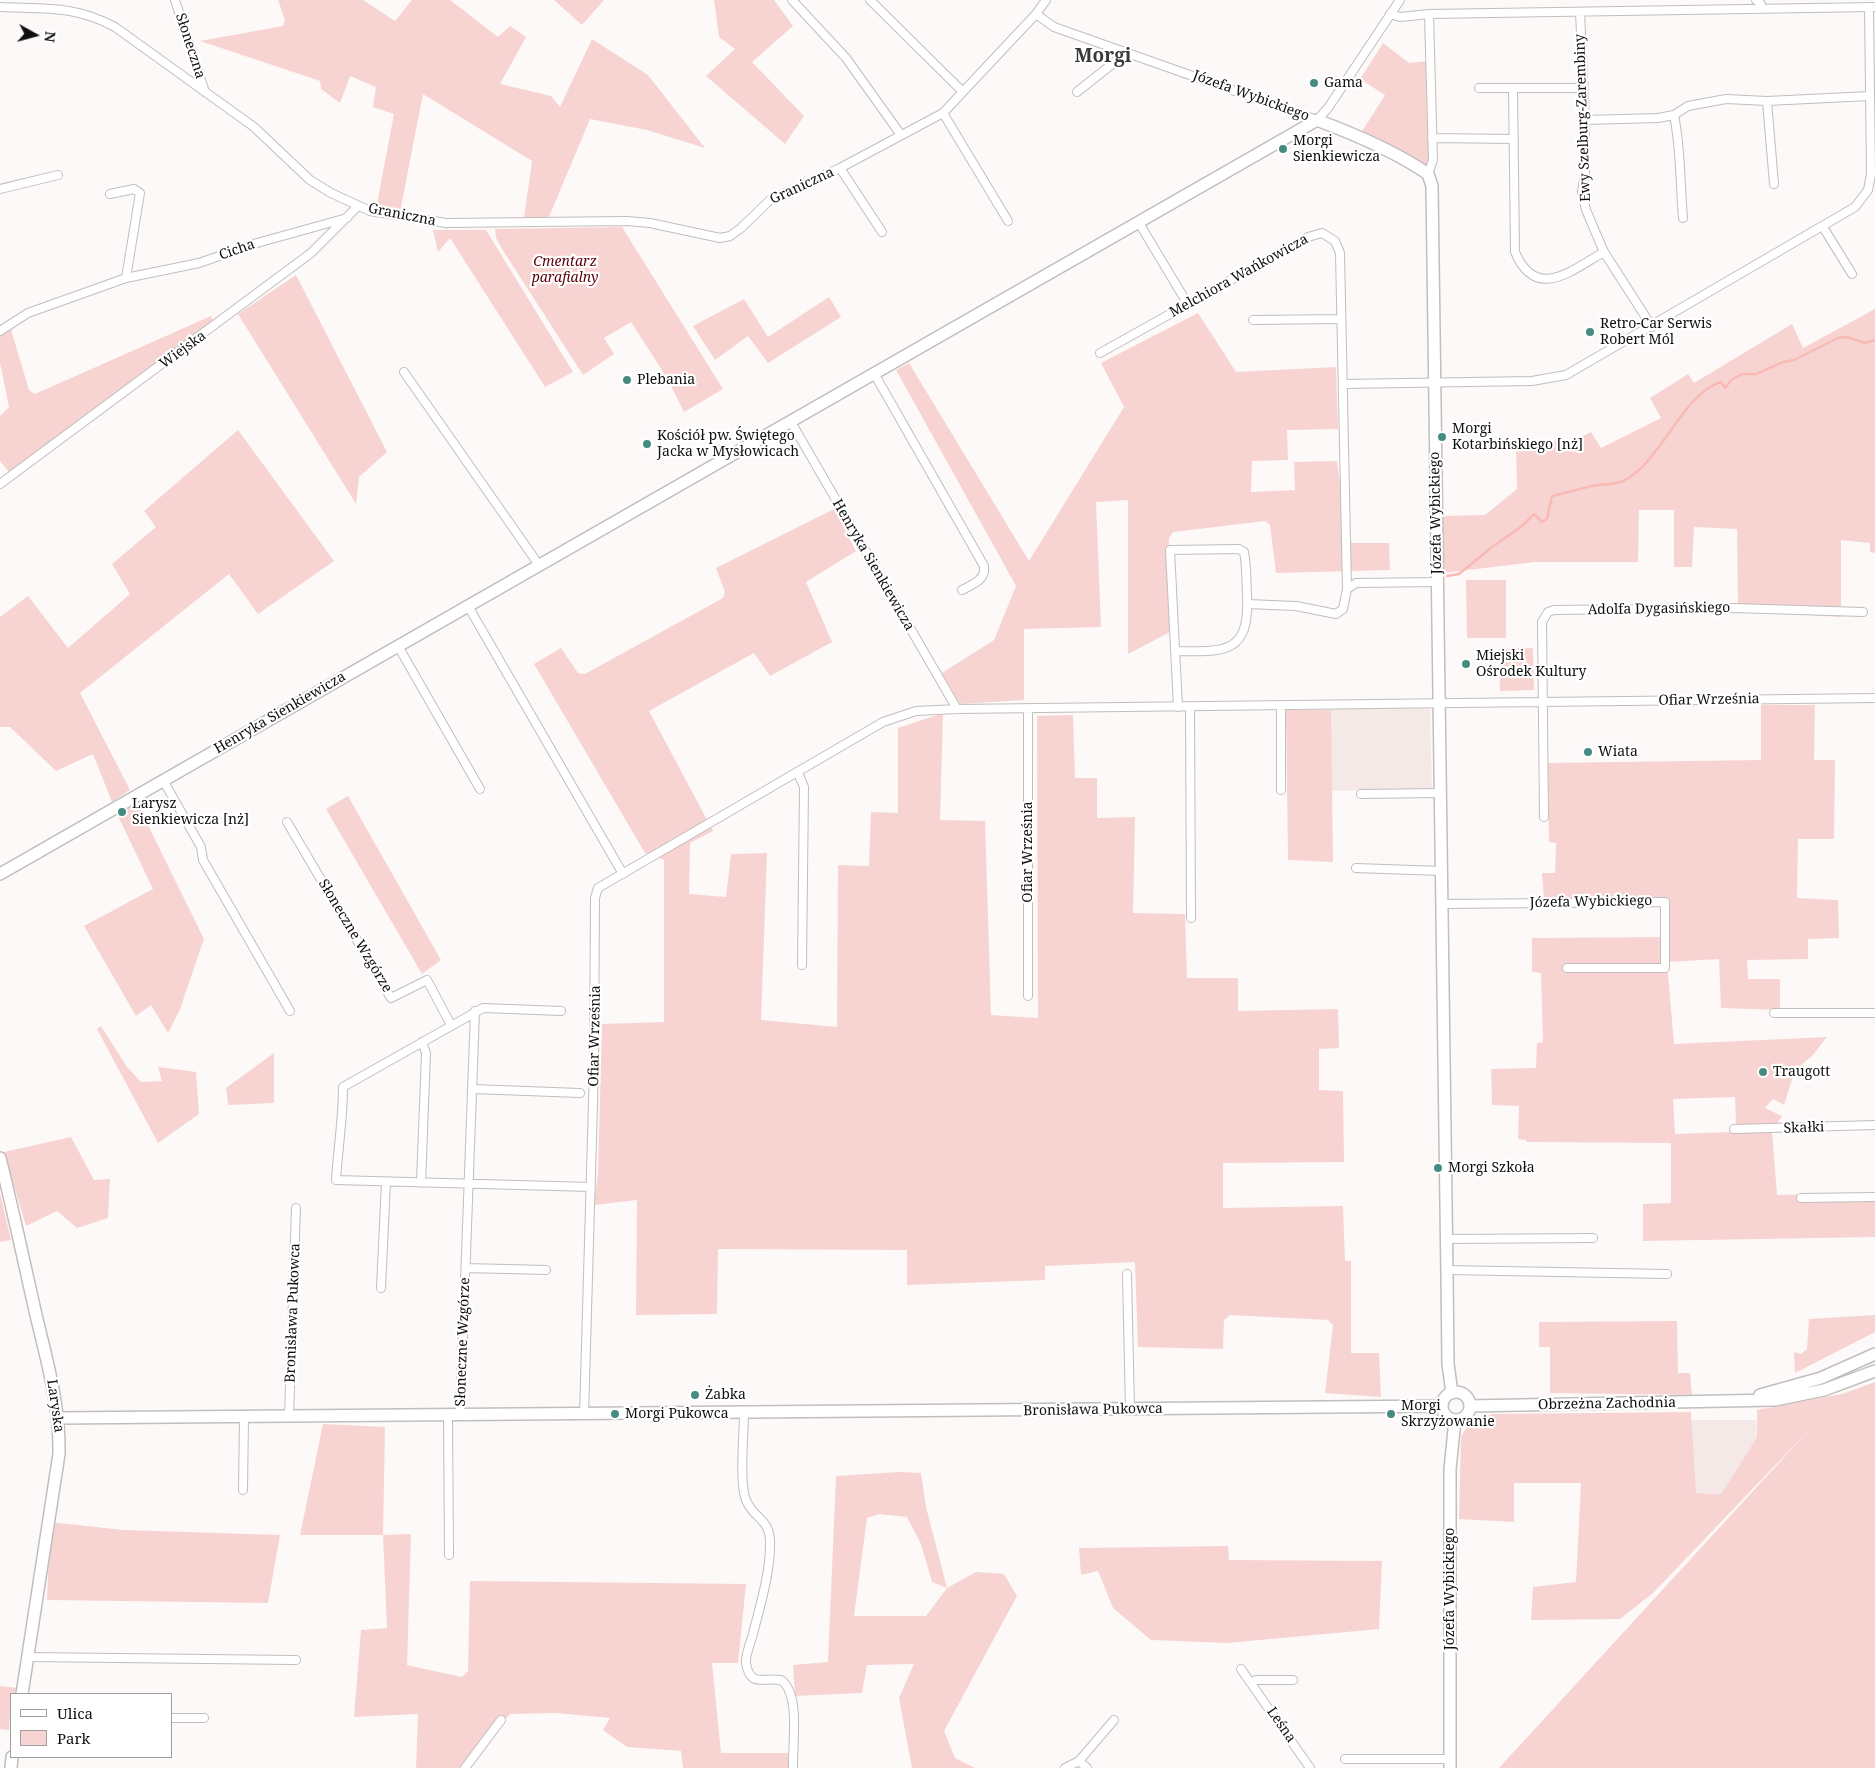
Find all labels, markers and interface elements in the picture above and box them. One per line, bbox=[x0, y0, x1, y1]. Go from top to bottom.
north arrow bbox=[10, 10, 60, 60]
street label: Słoneczna bbox=[172, 11, 208, 81]
text: N bbox=[40, 30, 60, 44]
street label: Ewy Szelburg-Zarembiny bbox=[1572, 34, 1594, 202]
district label: Morgi bbox=[1074, 46, 1132, 68]
street label: Józefa Wybickiego bbox=[1190, 67, 1312, 125]
place label: Gama bbox=[1324, 75, 1363, 91]
marker: Gama bbox=[1308, 77, 1320, 89]
place label: Morgi Sienkiewicza bbox=[1293, 133, 1380, 166]
marker: Morgi Sienkiewicza bbox=[1277, 143, 1289, 155]
street label: Graniczna bbox=[767, 164, 837, 208]
street label: Graniczna bbox=[367, 200, 437, 230]
street label: Melchiora Wańkowicza bbox=[1167, 231, 1311, 321]
street label: Cicha bbox=[217, 236, 257, 264]
park label: Cmentarz parafialny bbox=[532, 254, 598, 286]
place label: Retro-Car Serwis Robert Mól bbox=[1600, 316, 1712, 348]
marker: Retro-Car Serwis Robert Mól bbox=[1584, 326, 1596, 338]
street label: Wiejska bbox=[157, 328, 209, 372]
place label: Plebania bbox=[637, 372, 695, 388]
marker: Plebania bbox=[621, 374, 633, 386]
place label: Morgi Kotarbińskiego [nż] bbox=[1452, 421, 1583, 454]
place label: Kościół pw. Świętego Jacka w Mysłowicach bbox=[657, 428, 799, 461]
marker: Morgi Kotarbińskiego [nż] bbox=[1436, 431, 1448, 443]
marker: Kościół pw. Świętego Jacka w Mysłowicach bbox=[641, 438, 653, 450]
street label: Józefa Wybickiego bbox=[1427, 452, 1445, 574]
street label: Henryka Sienkiewicza bbox=[828, 496, 918, 634]
street label: Adolfa Dygasińskiego bbox=[1588, 599, 1730, 619]
place label: Miejski Ośrodek Kultury bbox=[1476, 648, 1586, 680]
marker: Miejski Ośrodek Kultury bbox=[1460, 658, 1472, 670]
street label: Henryka Sienkiewicza bbox=[211, 668, 349, 758]
street label: Ofiar Września bbox=[1658, 691, 1760, 709]
place label: Wiata bbox=[1598, 744, 1638, 760]
marker: Wiata bbox=[1582, 746, 1594, 758]
place label: Larysz Sienkiewicza [nż] bbox=[132, 796, 249, 829]
street label: Ofiar Września bbox=[1020, 801, 1036, 903]
marker: Larysz Sienkiewicza [nż] bbox=[116, 806, 128, 818]
street label: Słoneczne Wzgórze bbox=[315, 876, 395, 996]
street label: Józefa Wybickiego bbox=[1530, 893, 1652, 911]
street label: Ofiar Września bbox=[586, 985, 604, 1087]
place label: Traugott bbox=[1773, 1064, 1830, 1080]
marker: Traugott bbox=[1757, 1066, 1769, 1078]
street label: Skałki bbox=[1783, 1119, 1825, 1137]
place label: Morgi Szkoła bbox=[1448, 1160, 1535, 1176]
marker: Morgi Szkoła bbox=[1432, 1162, 1444, 1174]
street label: Bronisława Pukowca bbox=[282, 1243, 304, 1383]
street label: Słoneczne Wzgórze bbox=[452, 1277, 474, 1407]
street label: Laryska bbox=[43, 1378, 67, 1434]
place label: Żabka bbox=[705, 1387, 746, 1403]
marker: Żabka bbox=[689, 1389, 701, 1401]
street label: Obrzeżna Zachodnia bbox=[1538, 1394, 1676, 1414]
place label: Morgi Skrzyżowanie bbox=[1401, 1398, 1495, 1430]
street label: Bronisława Pukowca bbox=[1023, 1400, 1163, 1420]
place label: Morgi Pukowca bbox=[625, 1406, 729, 1422]
marker: Morgi Pukowca bbox=[609, 1408, 621, 1420]
marker: Morgi Skrzyżowanie bbox=[1385, 1408, 1397, 1420]
street label: Józefa Wybickiego bbox=[1442, 1528, 1458, 1650]
legend bbox=[10, 1693, 172, 1758]
text: Ulica bbox=[57, 1703, 93, 1723]
street label: Leśna bbox=[1263, 1704, 1299, 1746]
text: Park bbox=[57, 1728, 90, 1748]

